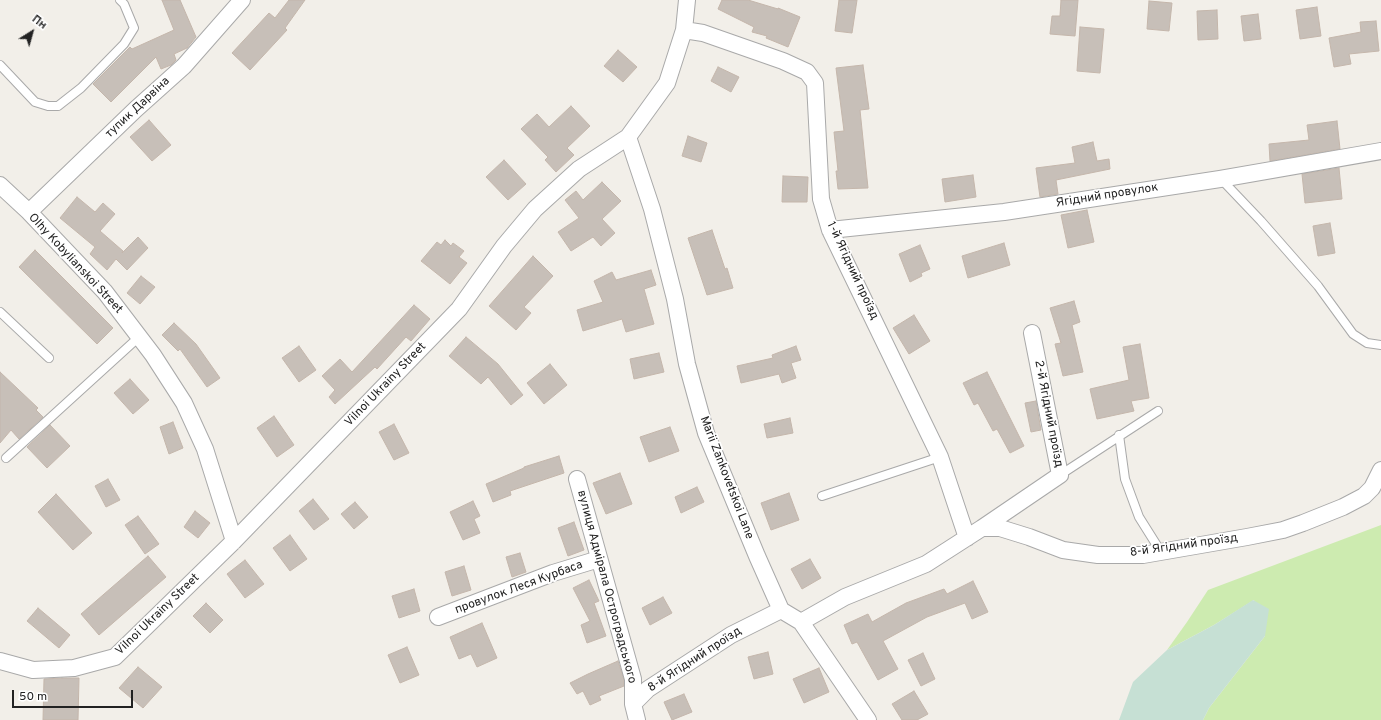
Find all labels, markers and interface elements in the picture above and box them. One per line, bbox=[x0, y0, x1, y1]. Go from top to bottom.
north arrow bbox=[12, 12, 52, 52]
text: Пн bbox=[29, 12, 49, 32]
street label: тупик Дарвіна bbox=[103, 75, 173, 141]
street label: Ягідний провулок bbox=[1055, 181, 1159, 211]
street label: Olhy Kobylianskoi Street bbox=[25, 211, 125, 317]
street label: 1-й Ягідний проїзд bbox=[823, 220, 881, 322]
street label: Vilnoi Ukrainy Street bbox=[342, 340, 430, 430]
street label: 2-й Ягідний проїзд bbox=[1031, 359, 1065, 469]
street label: Marii Zankovetskoi Lane bbox=[696, 414, 756, 542]
street label: вулиця Адмірала Остроградського bbox=[573, 489, 639, 685]
street label: 8-й Ягідний проїзд bbox=[1129, 531, 1239, 561]
street label: провулок Леся Курбаса bbox=[453, 558, 585, 618]
street label: Vilnoi Ukrainy Street bbox=[113, 571, 203, 659]
street label: 8-й Ягідний проїзд bbox=[645, 624, 745, 696]
scale bar bbox=[14, 682, 135, 708]
text: 50 m bbox=[19, 689, 47, 705]

